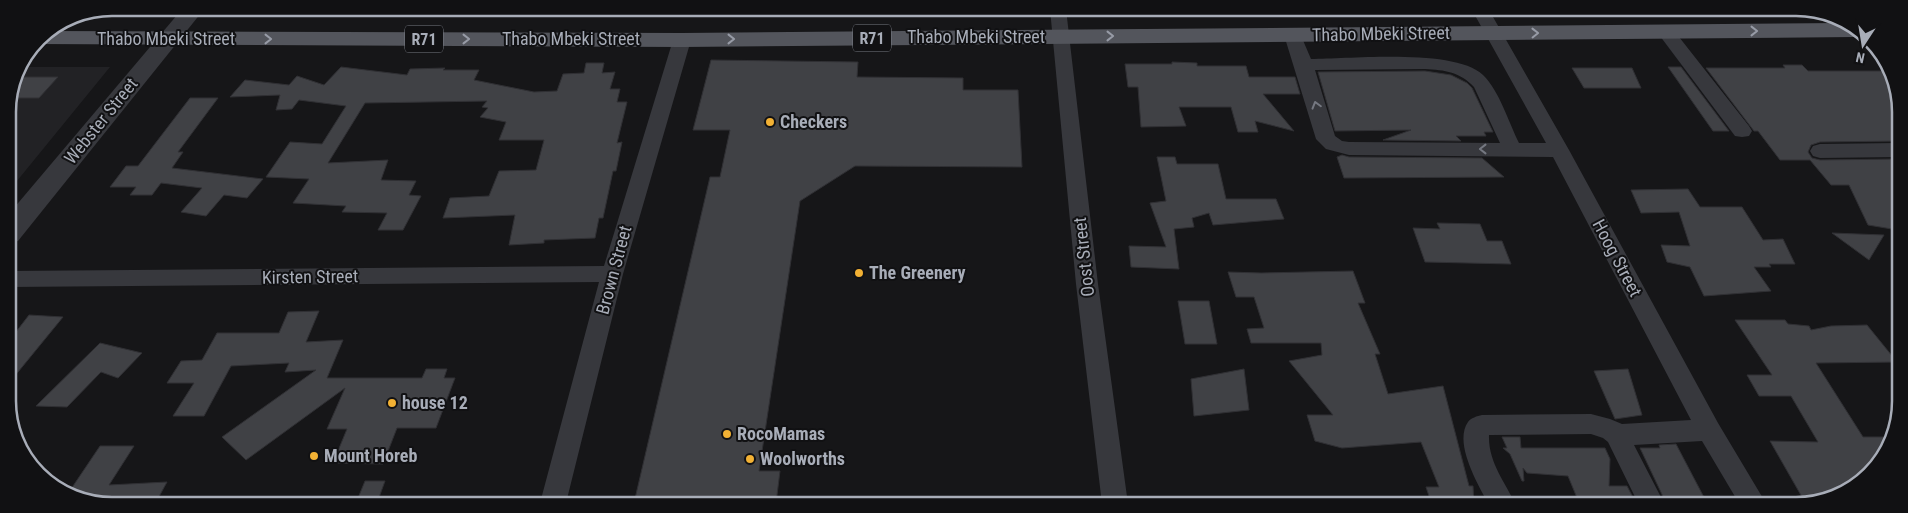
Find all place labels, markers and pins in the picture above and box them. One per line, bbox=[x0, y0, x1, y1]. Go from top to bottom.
place label: Checkers bbox=[780, 111, 847, 132]
marker: Checkers bbox=[764, 116, 776, 128]
place label: The Greenery bbox=[869, 262, 966, 283]
marker: The Greenery bbox=[853, 267, 865, 279]
place label: house 12 bbox=[402, 392, 468, 413]
marker: house 12 bbox=[386, 397, 398, 409]
place label: RocoMamas bbox=[737, 423, 825, 444]
marker: RocoMamas bbox=[721, 428, 733, 440]
place label: Mount Horeb bbox=[324, 445, 417, 466]
place label: Woolworths bbox=[760, 448, 845, 469]
marker: Mount Horeb bbox=[308, 450, 320, 462]
marker: Woolworths bbox=[744, 453, 756, 465]

